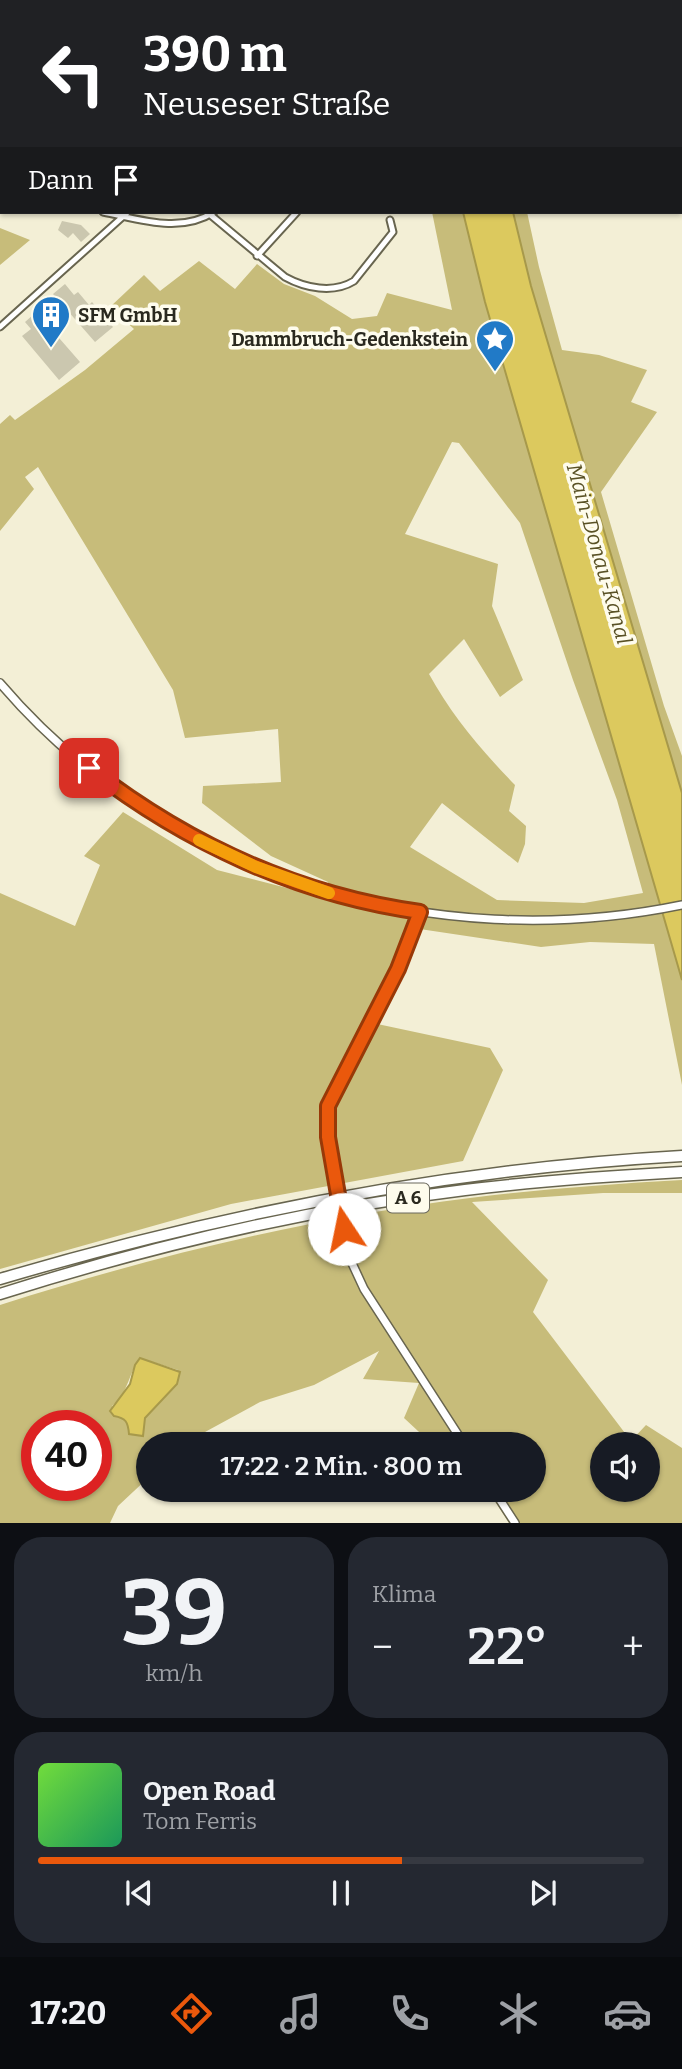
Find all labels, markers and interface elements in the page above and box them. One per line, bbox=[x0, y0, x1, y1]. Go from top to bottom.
text: 390 m bbox=[143, 25, 287, 84]
icon: left bbox=[28, 28, 119, 119]
text: Neuseser Straße bbox=[143, 85, 390, 123]
icon: arrive bbox=[107, 161, 145, 199]
text: Dann bbox=[28, 165, 93, 196]
building icon: SFM GmbH bbox=[30, 294, 72, 349]
place label: SFM GmbH bbox=[78, 304, 177, 327]
place icon: Dammbruch-Gedenkstein bbox=[474, 318, 516, 373]
place label: Dammbruch-Gedenkstein bbox=[231, 328, 469, 351]
water label: Main-Donau-Kanal bbox=[561, 461, 637, 648]
pin bbox=[59, 738, 119, 798]
icon: arrive bbox=[70, 749, 108, 787]
road number: A 6 bbox=[387, 1184, 429, 1212]
position arrow bbox=[307, 1192, 381, 1266]
speed limit sign: 40 bbox=[21, 1410, 112, 1501]
map controls bbox=[590, 1432, 660, 1502]
button: sound bbox=[590, 1432, 660, 1502]
text: 17:22 · 2 Min. · 800 m bbox=[220, 1451, 462, 1482]
text: 39 bbox=[121, 1559, 227, 1668]
text: Klima bbox=[372, 1580, 436, 1608]
text: 22° bbox=[467, 1615, 548, 1678]
text: − bbox=[372, 1624, 393, 1670]
text: + bbox=[622, 1624, 644, 1670]
text: km/h bbox=[146, 1659, 202, 1687]
text: Open Road bbox=[143, 1776, 275, 1807]
text: Tom Ferris bbox=[143, 1807, 257, 1835]
icon: previous bbox=[120, 1874, 158, 1912]
icon: pause bbox=[322, 1874, 360, 1912]
icon: next bbox=[524, 1874, 562, 1912]
icon: directions bbox=[167, 1989, 216, 2038]
icon: music bbox=[276, 1989, 325, 2038]
icon: phone bbox=[385, 1989, 434, 2038]
icon: climate bbox=[494, 1989, 543, 2038]
icon: car bbox=[603, 1989, 652, 2038]
text: 17:20 bbox=[30, 1994, 107, 2032]

